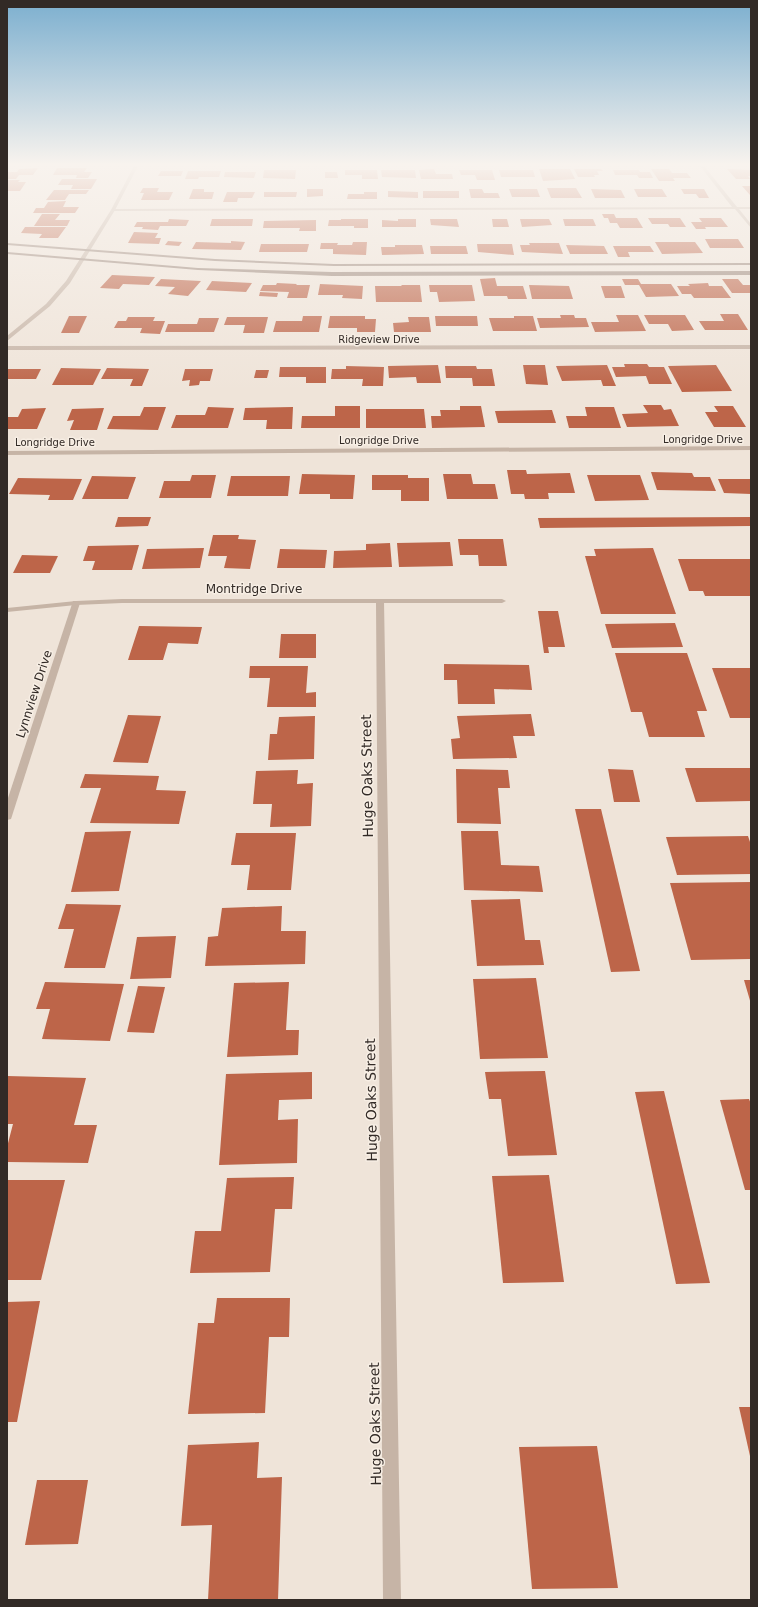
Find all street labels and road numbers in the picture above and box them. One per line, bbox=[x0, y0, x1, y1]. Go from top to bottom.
street label: Ridgeview Drive bbox=[338, 334, 420, 345]
street label: Longridge Drive bbox=[663, 434, 743, 445]
street label: Longridge Drive bbox=[339, 435, 419, 446]
street label: Longridge Drive bbox=[15, 437, 95, 448]
street label: Montridge Drive bbox=[206, 582, 302, 596]
street label: Lynnview Drive bbox=[13, 648, 55, 740]
street label: Huge Oaks Street bbox=[358, 714, 376, 838]
street label: Huge Oaks Street bbox=[362, 1038, 380, 1162]
street label: Huge Oaks Street bbox=[366, 1362, 384, 1486]

